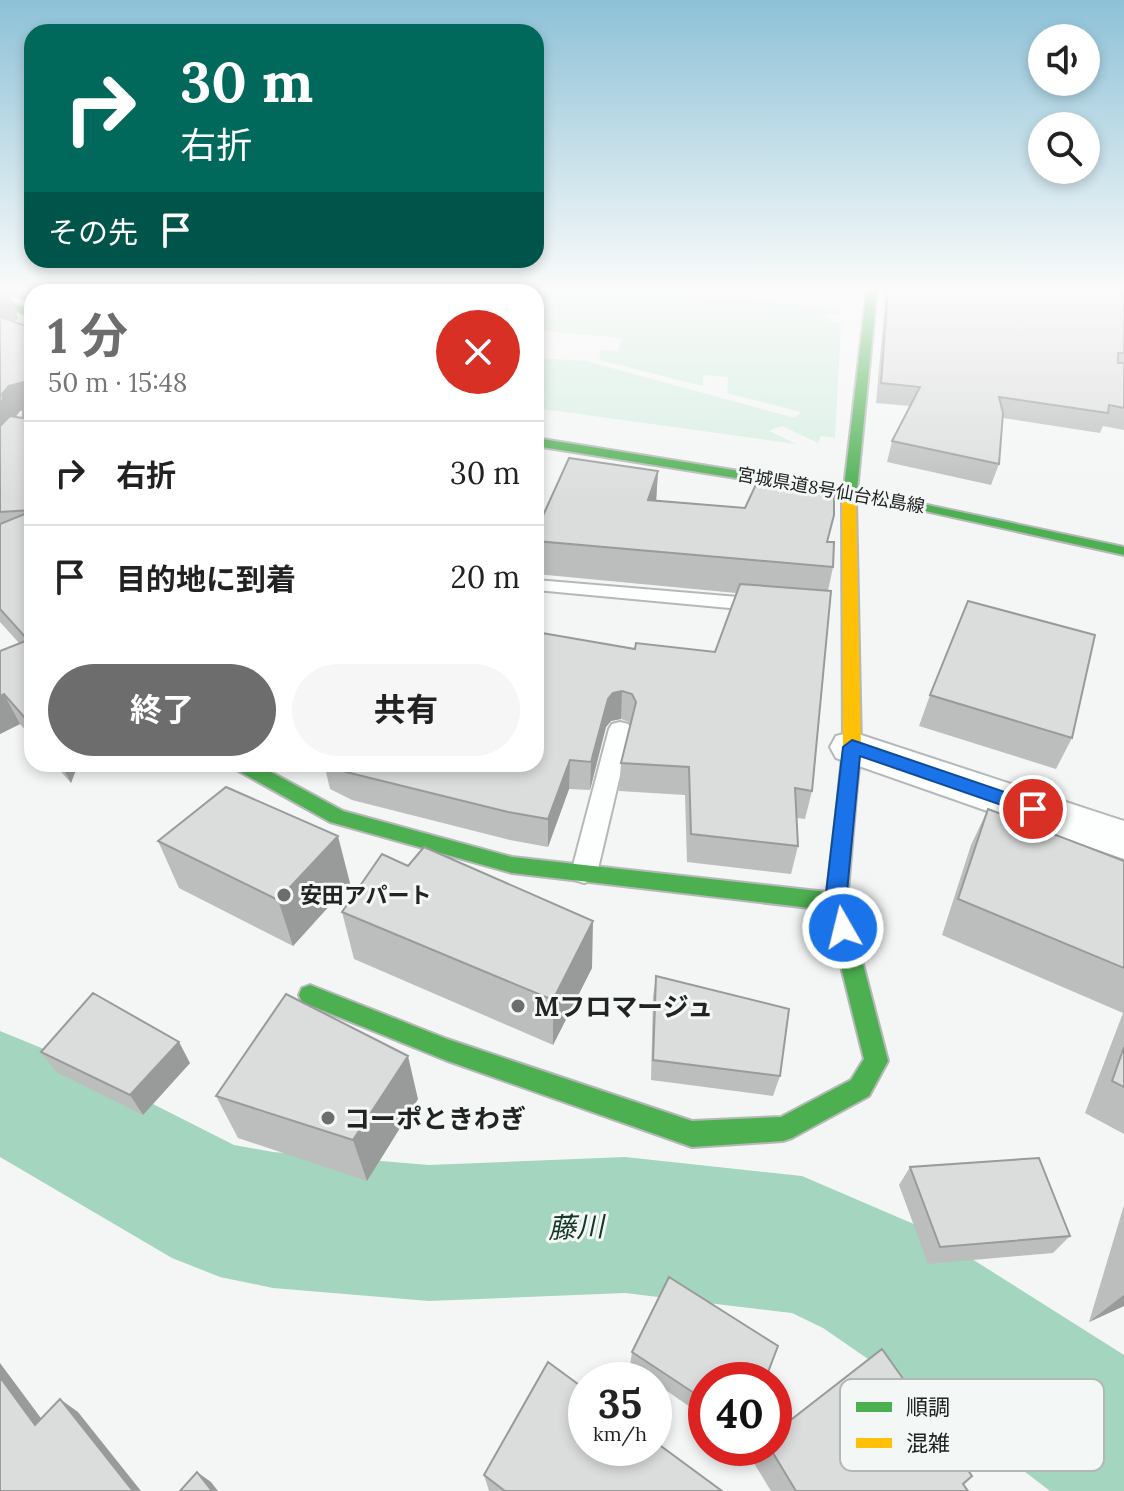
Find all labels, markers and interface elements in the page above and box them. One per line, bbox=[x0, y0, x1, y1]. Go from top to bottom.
map controls bbox=[1028, 24, 1100, 184]
button: sound bbox=[1028, 24, 1100, 96]
text: 30 m bbox=[180, 46, 313, 117]
icon: right bbox=[48, 56, 152, 160]
button: search bbox=[1028, 112, 1100, 184]
text: 右折 bbox=[180, 122, 252, 168]
icon: arrive bbox=[154, 208, 198, 252]
text: その先 bbox=[48, 213, 138, 251]
text: 1 分 bbox=[48, 305, 128, 366]
button: close bbox=[436, 310, 520, 394]
text: 50 m · 15:48 bbox=[48, 366, 187, 399]
icon: right bbox=[48, 451, 92, 495]
text: 30 m bbox=[450, 454, 520, 492]
text: 右折 bbox=[116, 456, 176, 494]
street label: 宮城県道8号仙台松島線 bbox=[735, 462, 927, 518]
icon: arrive bbox=[48, 555, 92, 599]
text: 20 m bbox=[451, 558, 520, 596]
text: 目的地に到着 bbox=[116, 560, 296, 598]
button: 終了 bbox=[48, 664, 276, 756]
button: 共有 bbox=[292, 664, 520, 756]
pin bbox=[999, 775, 1067, 843]
icon: arrive bbox=[1011, 787, 1055, 831]
place label: 安田アパート bbox=[300, 881, 432, 909]
marker: 安田アパート bbox=[275, 886, 293, 904]
position arrow bbox=[801, 886, 885, 970]
place label: Mフロマージュ bbox=[534, 990, 713, 1023]
marker: Mフロマージュ bbox=[509, 997, 527, 1015]
place label: コーポときわぎ bbox=[344, 1102, 526, 1135]
marker: コーポときわぎ bbox=[319, 1109, 337, 1127]
water label: 藤川 bbox=[547, 1208, 608, 1246]
speed limit sign: 40 bbox=[688, 1362, 792, 1466]
text: 35 bbox=[598, 1378, 642, 1429]
legend bbox=[840, 1379, 1104, 1471]
text: 順調 bbox=[906, 1393, 950, 1421]
text: km/h bbox=[593, 1421, 647, 1446]
text: 混雑 bbox=[906, 1429, 950, 1457]

